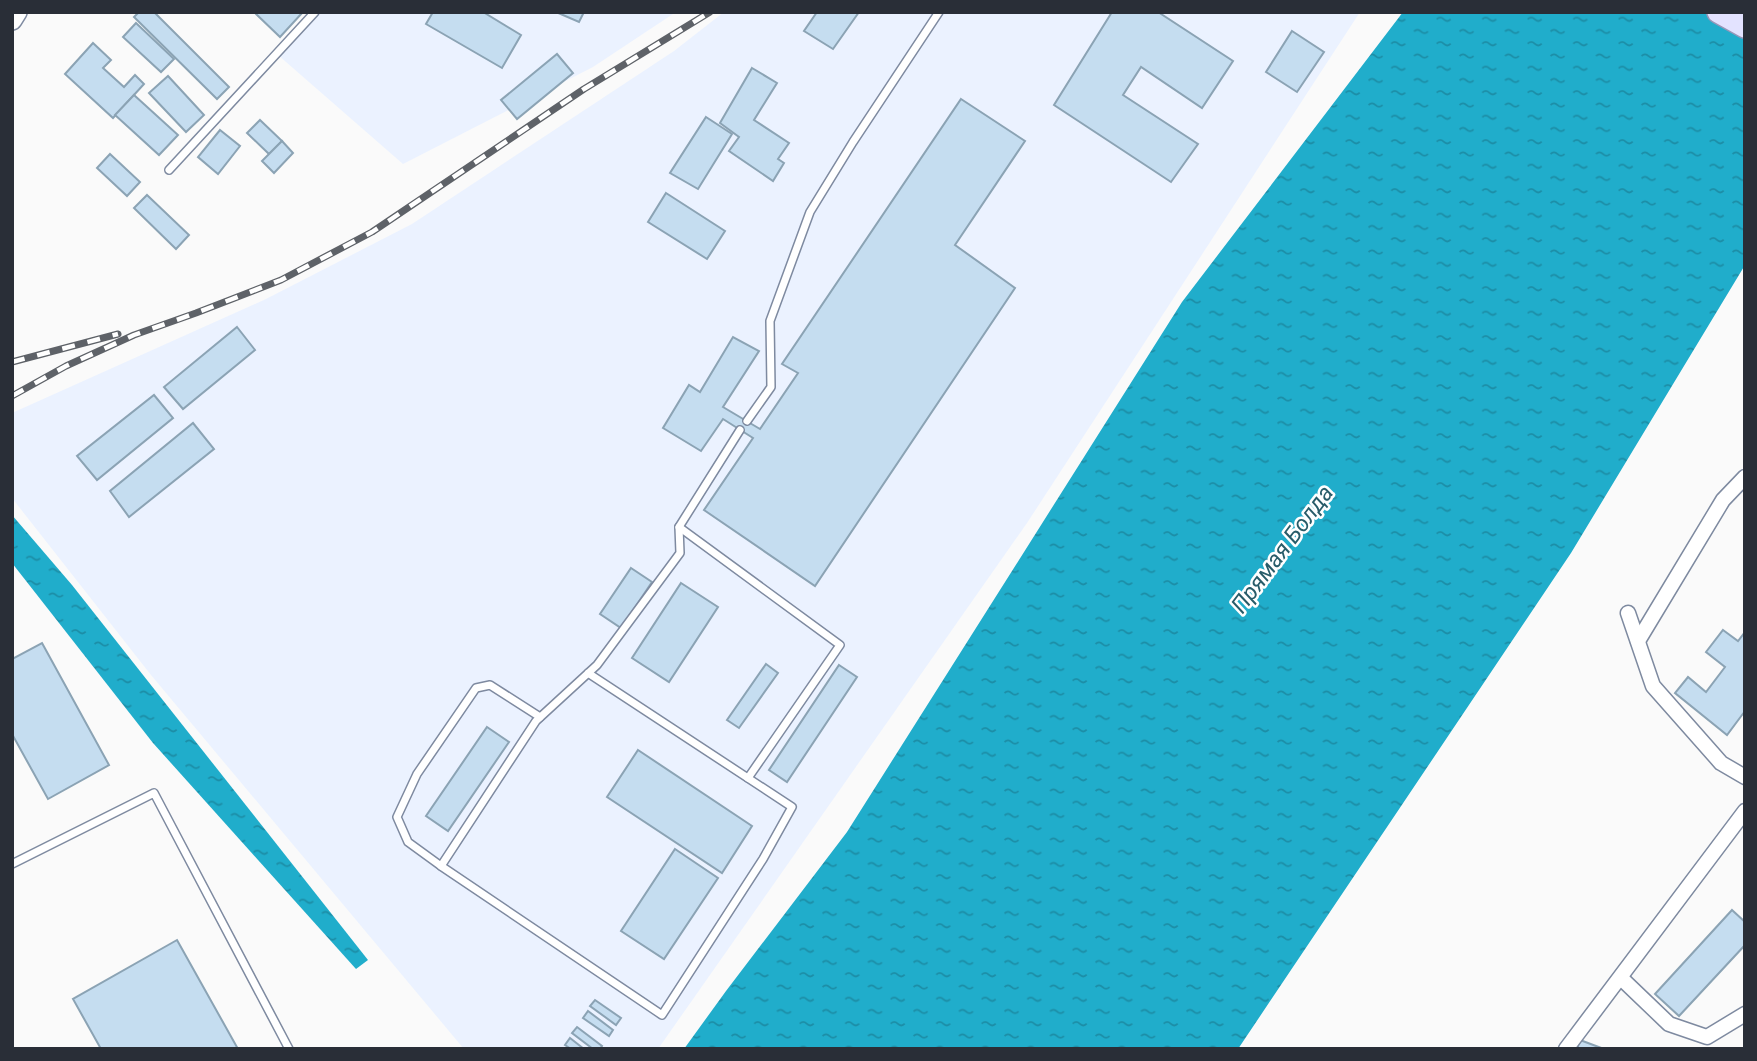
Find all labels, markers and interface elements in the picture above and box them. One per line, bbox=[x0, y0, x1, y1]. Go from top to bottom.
water label: Прямая Болда bbox=[1226, 480, 1339, 618]

